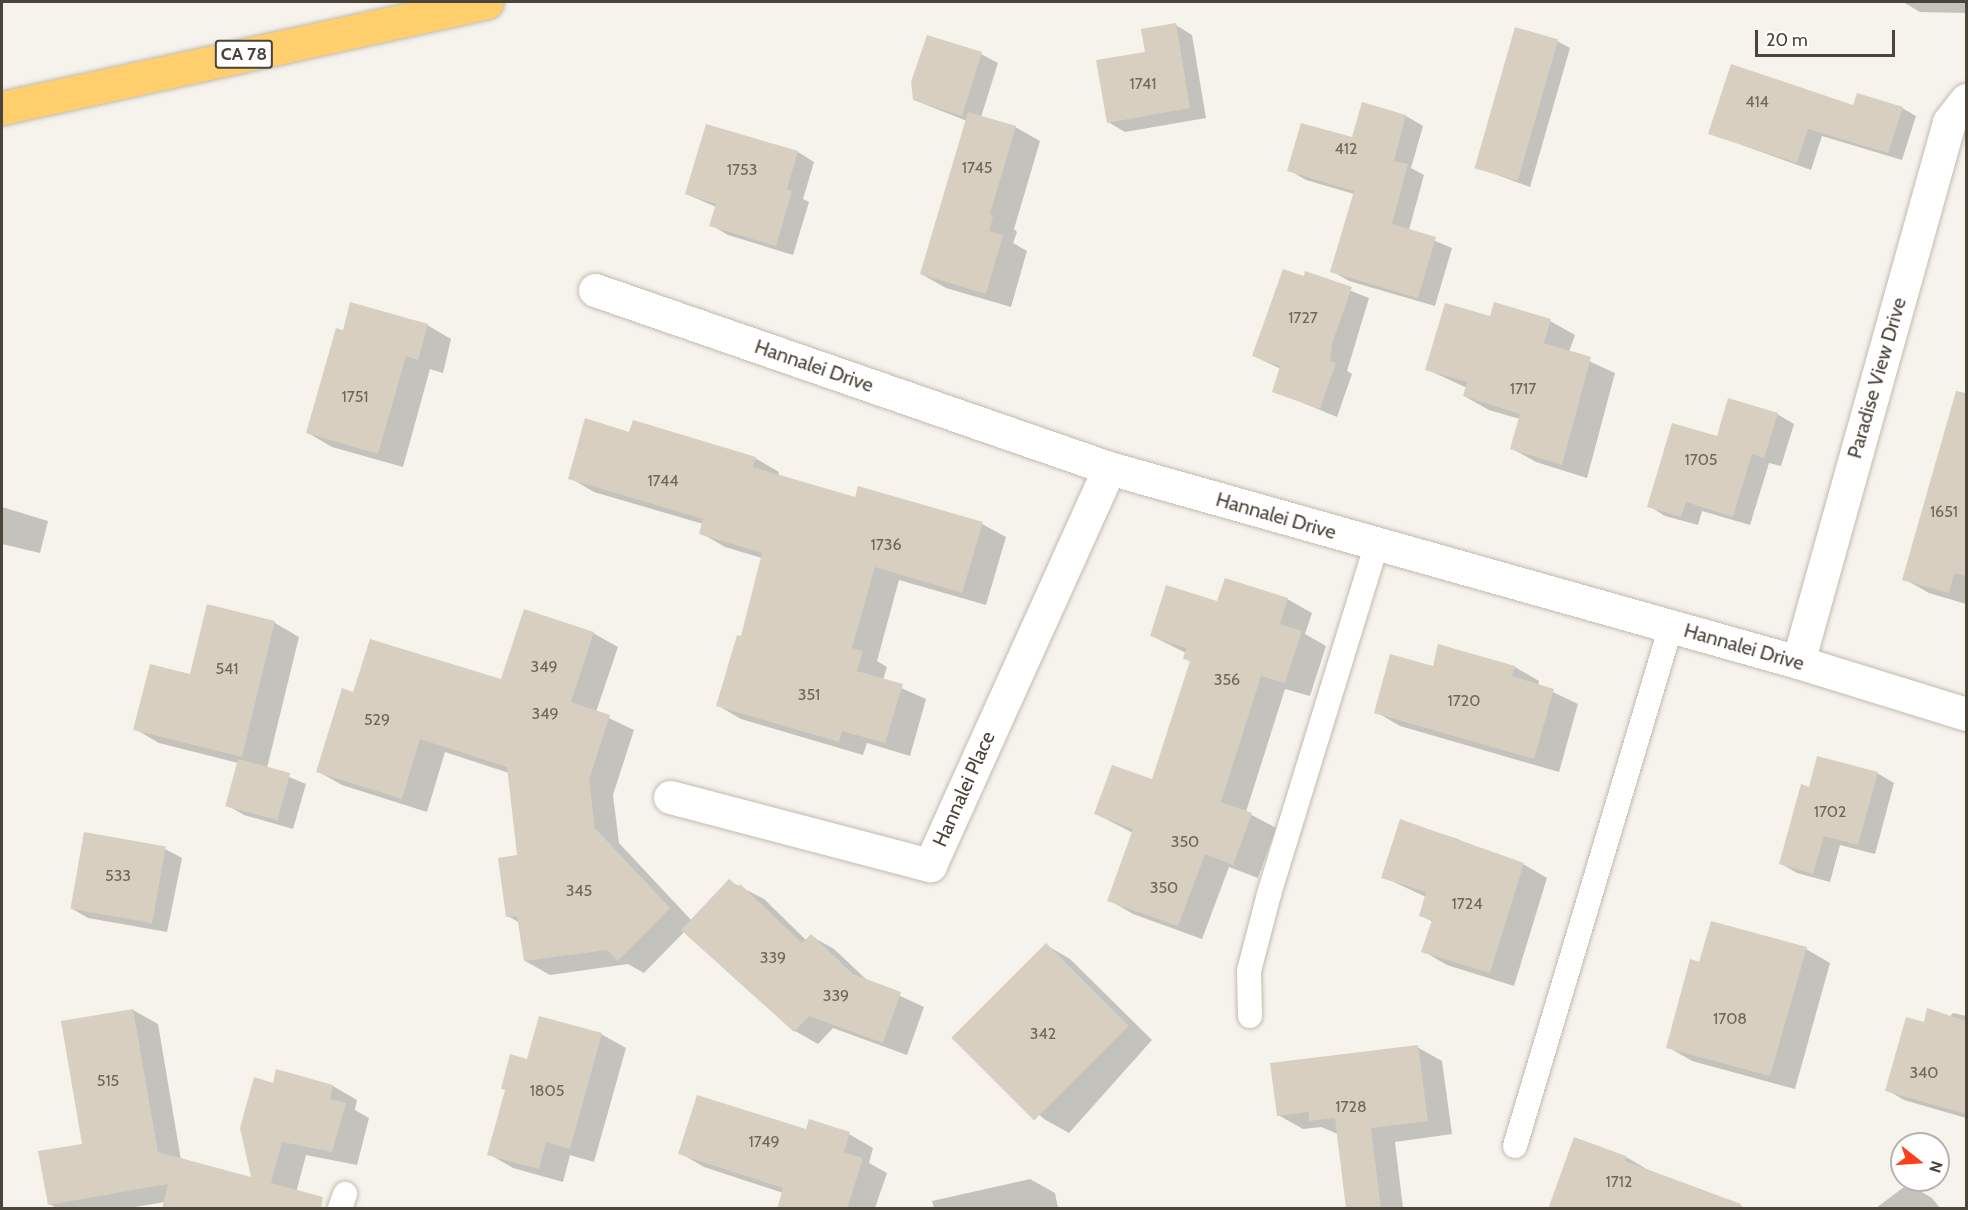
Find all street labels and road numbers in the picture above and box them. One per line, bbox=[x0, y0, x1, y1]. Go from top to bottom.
road number: CA 78 bbox=[214, 39, 274, 69]
street label: Paradise View Drive bbox=[1843, 295, 1911, 461]
street label: Hannalei Drive bbox=[751, 334, 877, 398]
street label: Hannalei Drive bbox=[1213, 487, 1339, 545]
street label: Hannalei Drive bbox=[1681, 618, 1807, 676]
street label: Hannalei Place bbox=[928, 728, 1000, 850]

